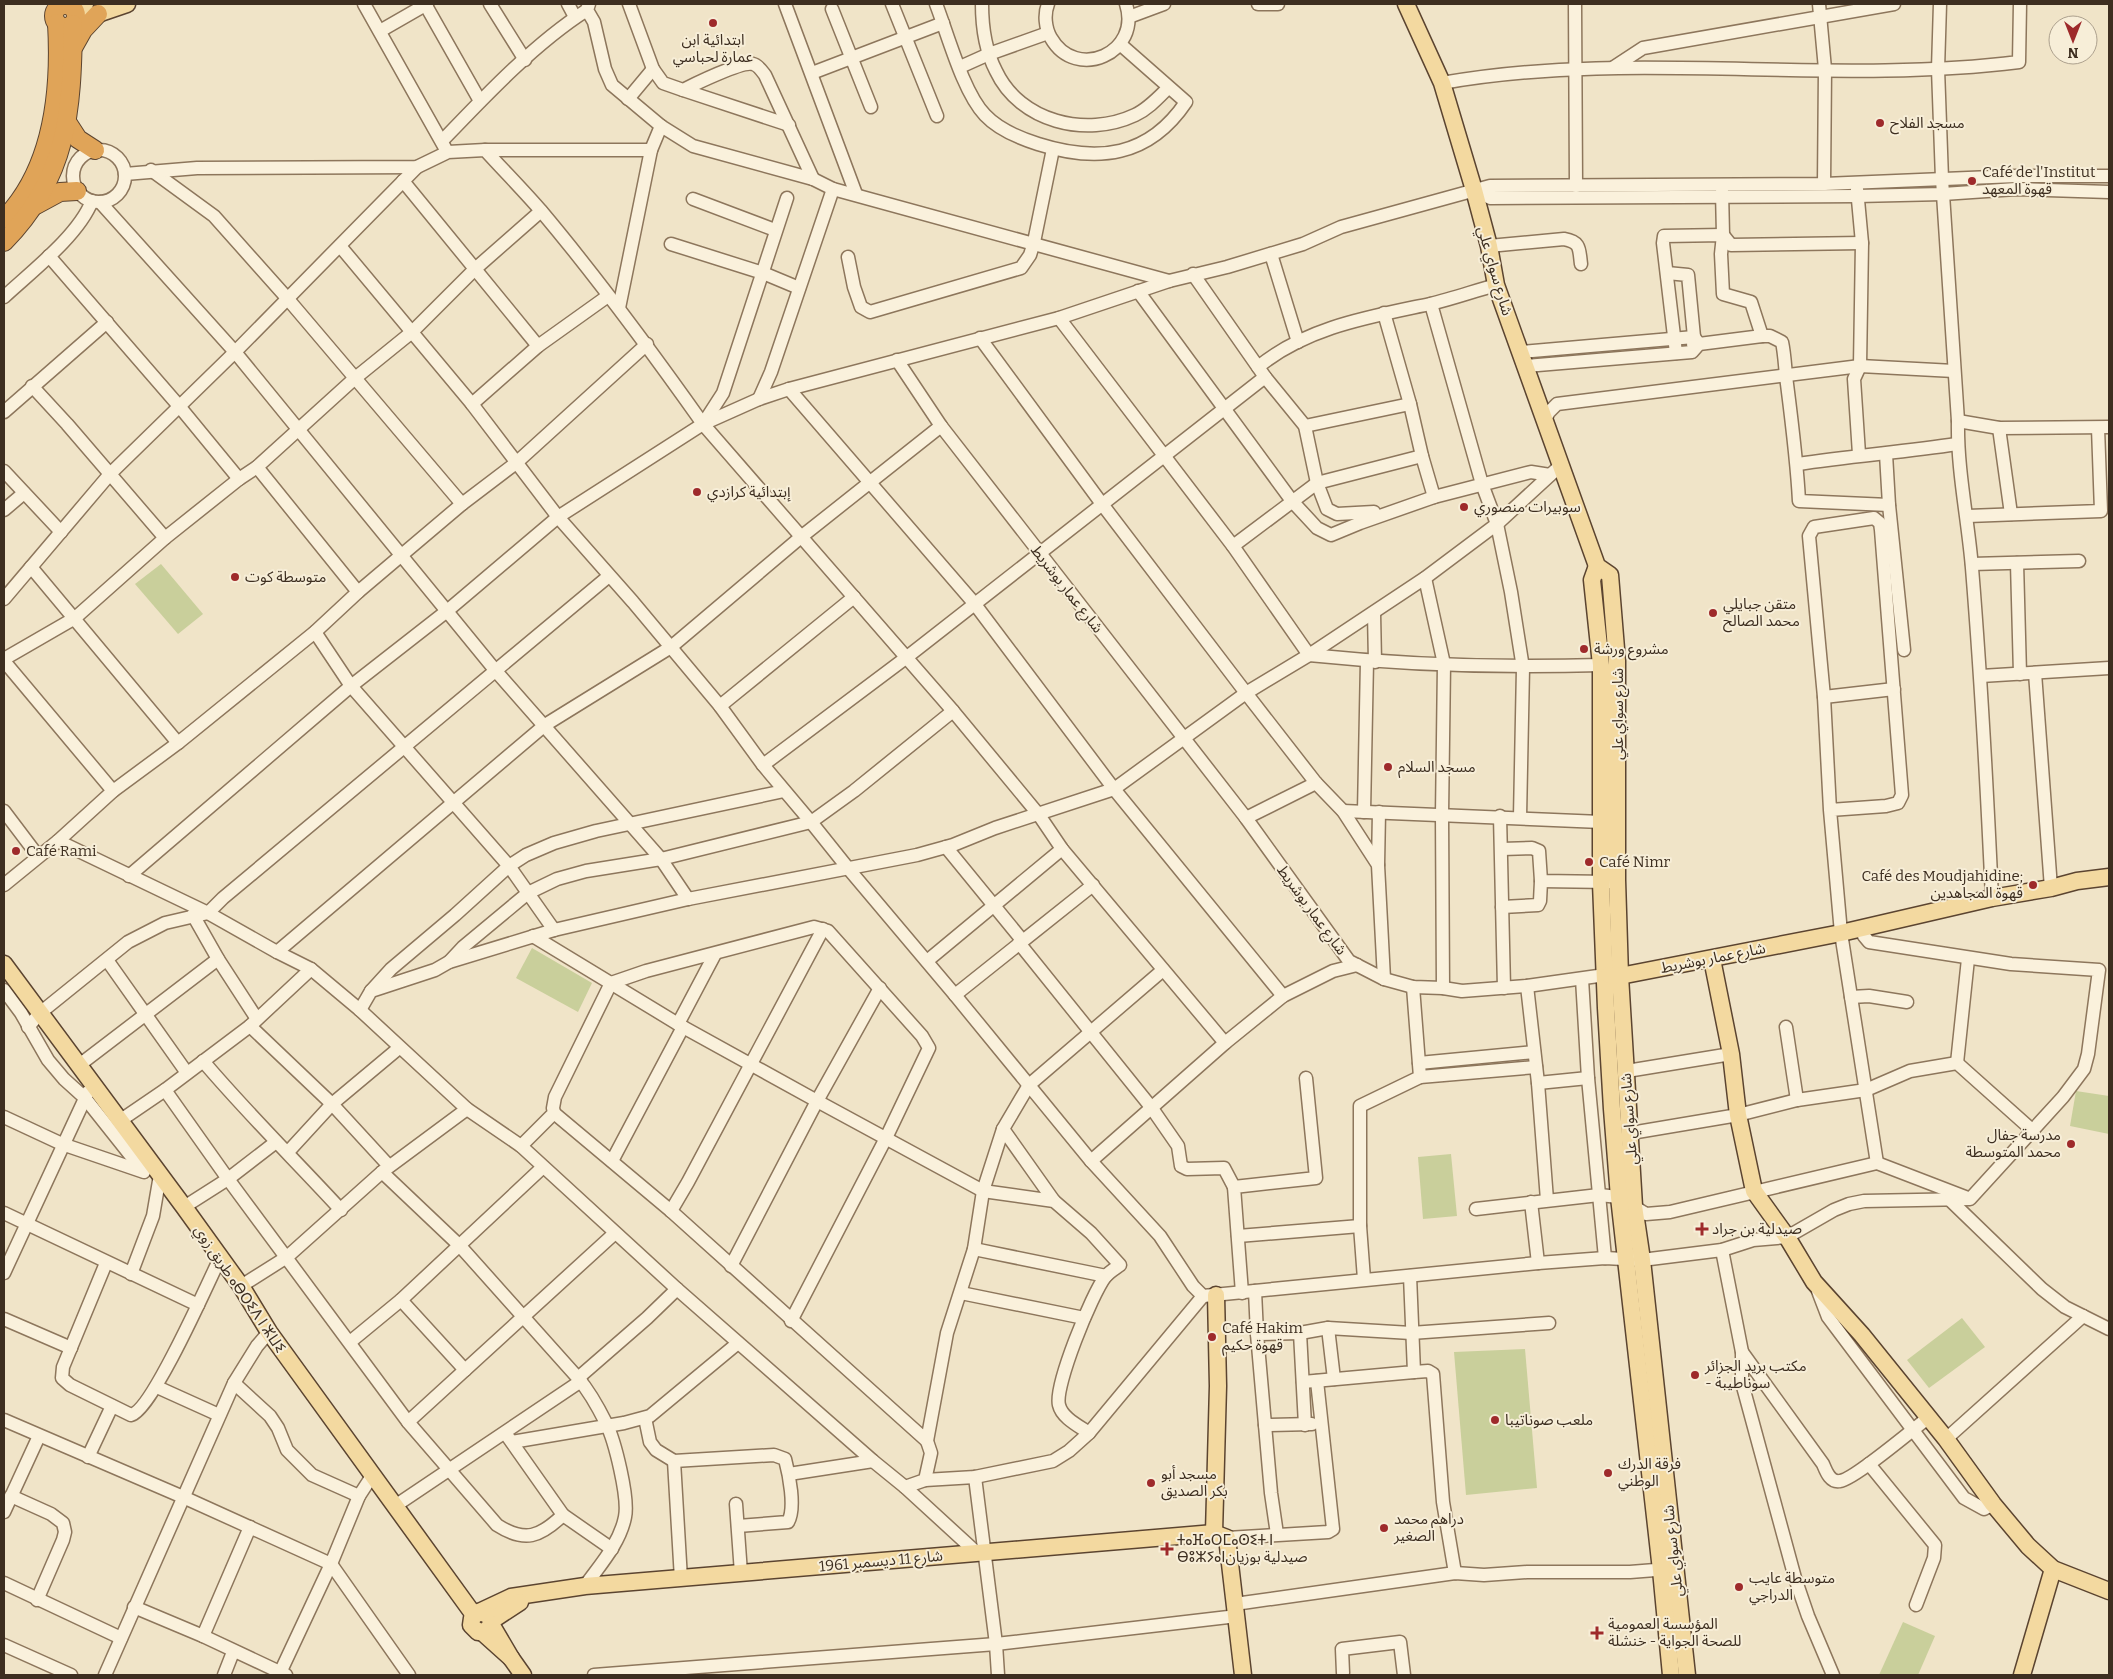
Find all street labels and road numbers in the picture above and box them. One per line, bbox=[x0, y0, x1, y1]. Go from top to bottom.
street label: شارع سواي علي bbox=[1471, 224, 1516, 319]
street label: شارع عمار بوشريط bbox=[1025, 541, 1107, 639]
street label: شارع سواي علي bbox=[1609, 668, 1630, 760]
street label: شارع عمار بوشريط bbox=[1271, 862, 1351, 960]
street label: شارع عمار بوشريط bbox=[1659, 939, 1768, 980]
street label: شارع سواي علي bbox=[1617, 1072, 1644, 1166]
street label: طريق زوي ⴰⴱⵔⵉⴷ ⵏ ⵣⵡⵉ bbox=[188, 1222, 290, 1358]
street label: شارع سواي علي bbox=[1659, 1504, 1690, 1598]
street label: شارع 11 ديسمبر 1961 bbox=[818, 1547, 944, 1578]

